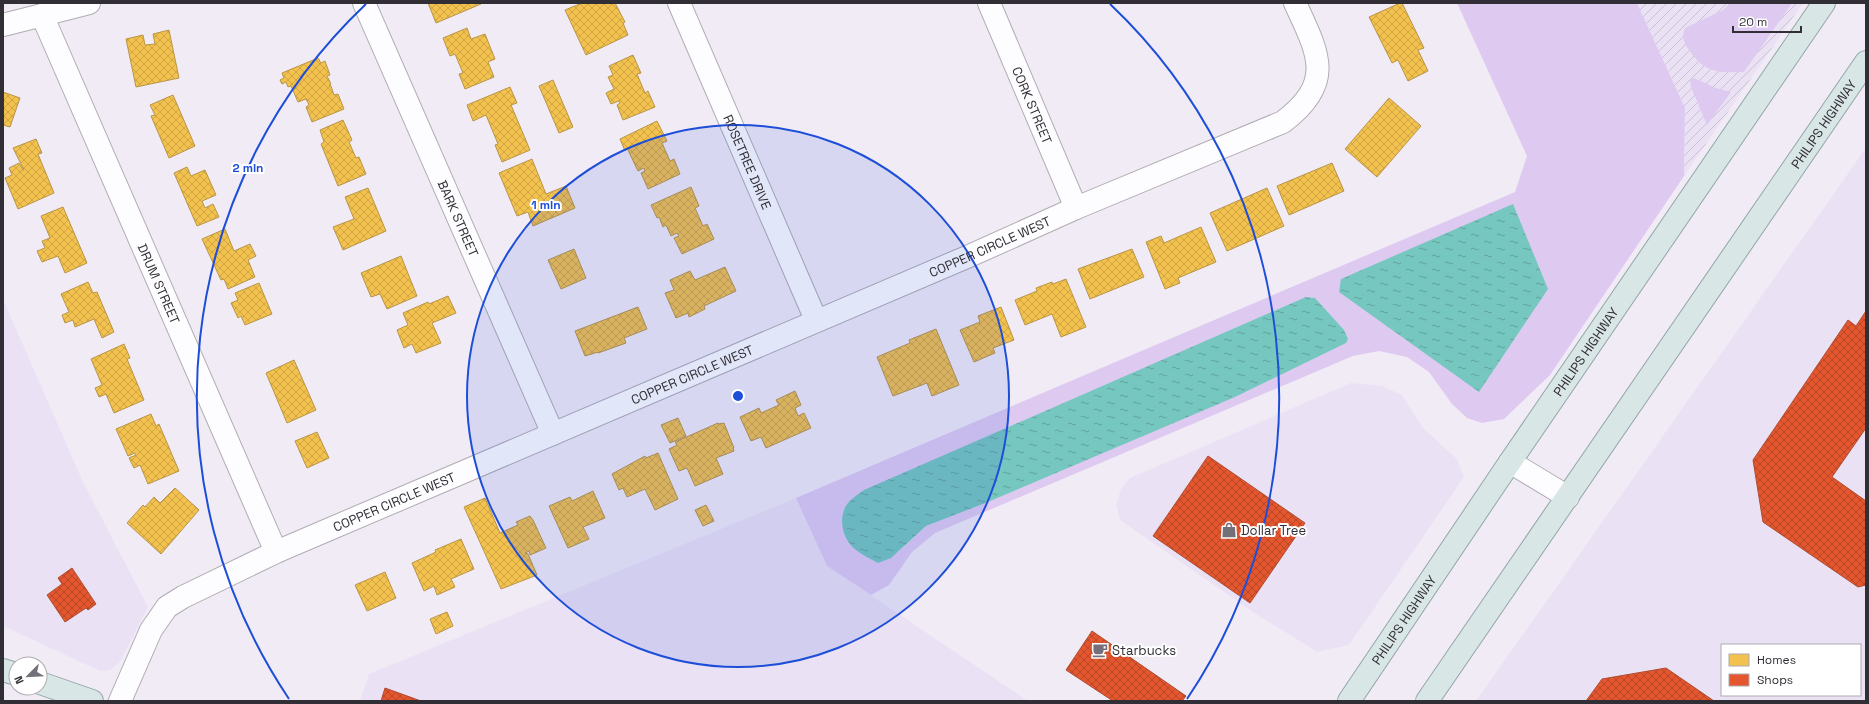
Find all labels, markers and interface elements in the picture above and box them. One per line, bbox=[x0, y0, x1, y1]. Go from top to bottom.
scale bar bbox=[1733, 8, 1801, 34]
text: 20 m bbox=[1739, 14, 1767, 30]
street label: CORK STREET bbox=[1008, 64, 1056, 147]
street label: PHILIPS HIGHWAY bbox=[1787, 76, 1860, 172]
street label: ROSETREE DRIVE bbox=[720, 112, 776, 212]
text: 2 min bbox=[232, 160, 264, 176]
street label: BARK STREET bbox=[434, 177, 483, 259]
text: 1 min bbox=[531, 197, 561, 213]
street label: COPPER CIRCLE WEST bbox=[926, 212, 1053, 281]
street label: DRUM STREET bbox=[134, 241, 184, 327]
street label: PHILIPS HIGHWAY bbox=[1549, 304, 1622, 399]
street label: COPPER CIRCLE WEST bbox=[628, 341, 756, 408]
centre of rings bbox=[731, 389, 745, 403]
street label: COPPER CIRCLE WEST bbox=[330, 468, 458, 535]
shop icon: Dollar Tree bbox=[1220, 521, 1238, 539]
place label: Dollar Tree bbox=[1241, 522, 1306, 539]
street label: PHILIPS HIGHWAY bbox=[1368, 572, 1440, 668]
cafe icon: Starbucks bbox=[1091, 641, 1109, 659]
place label: Starbucks bbox=[1112, 642, 1176, 659]
legend bbox=[1721, 644, 1861, 696]
text: Homes bbox=[1757, 652, 1796, 668]
north arrow bbox=[8, 656, 48, 696]
text: Shops bbox=[1757, 672, 1793, 688]
text: N bbox=[11, 674, 27, 686]

